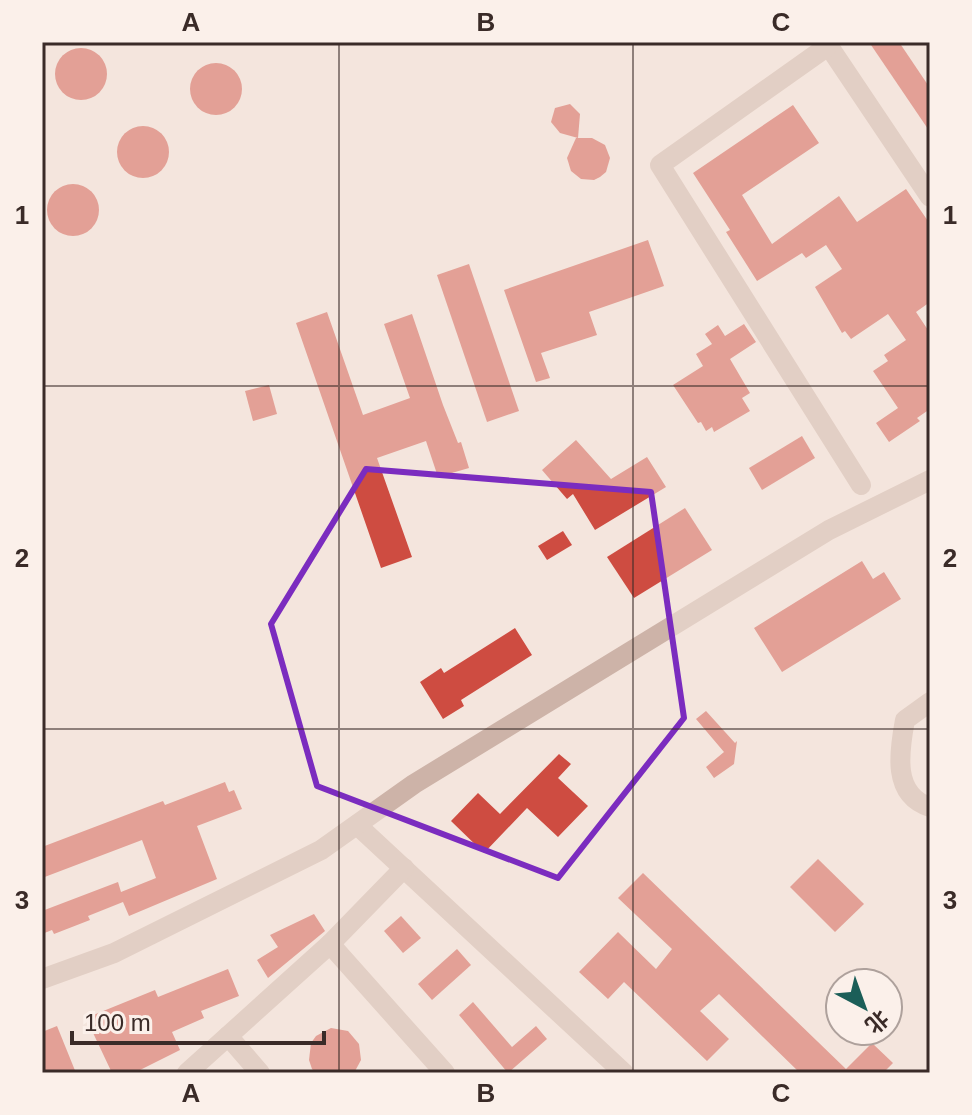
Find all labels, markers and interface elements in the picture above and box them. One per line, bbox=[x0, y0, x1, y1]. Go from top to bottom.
text: A bbox=[182, 7, 201, 37]
text: B bbox=[477, 7, 495, 37]
text: C bbox=[772, 7, 791, 37]
text: 1 bbox=[15, 200, 29, 230]
text: 1 bbox=[943, 200, 957, 230]
text: 2 bbox=[15, 543, 29, 573]
text: 2 bbox=[943, 543, 957, 573]
text: 3 bbox=[15, 885, 29, 915]
text: 3 bbox=[943, 885, 957, 915]
north arrow bbox=[824, 967, 904, 1047]
scale bar bbox=[72, 995, 324, 1045]
text: 北 bbox=[860, 1005, 893, 1038]
text: 100 m bbox=[84, 1009, 151, 1036]
text: A bbox=[182, 1078, 201, 1108]
text: B bbox=[477, 1078, 495, 1108]
text: C bbox=[772, 1078, 791, 1108]

